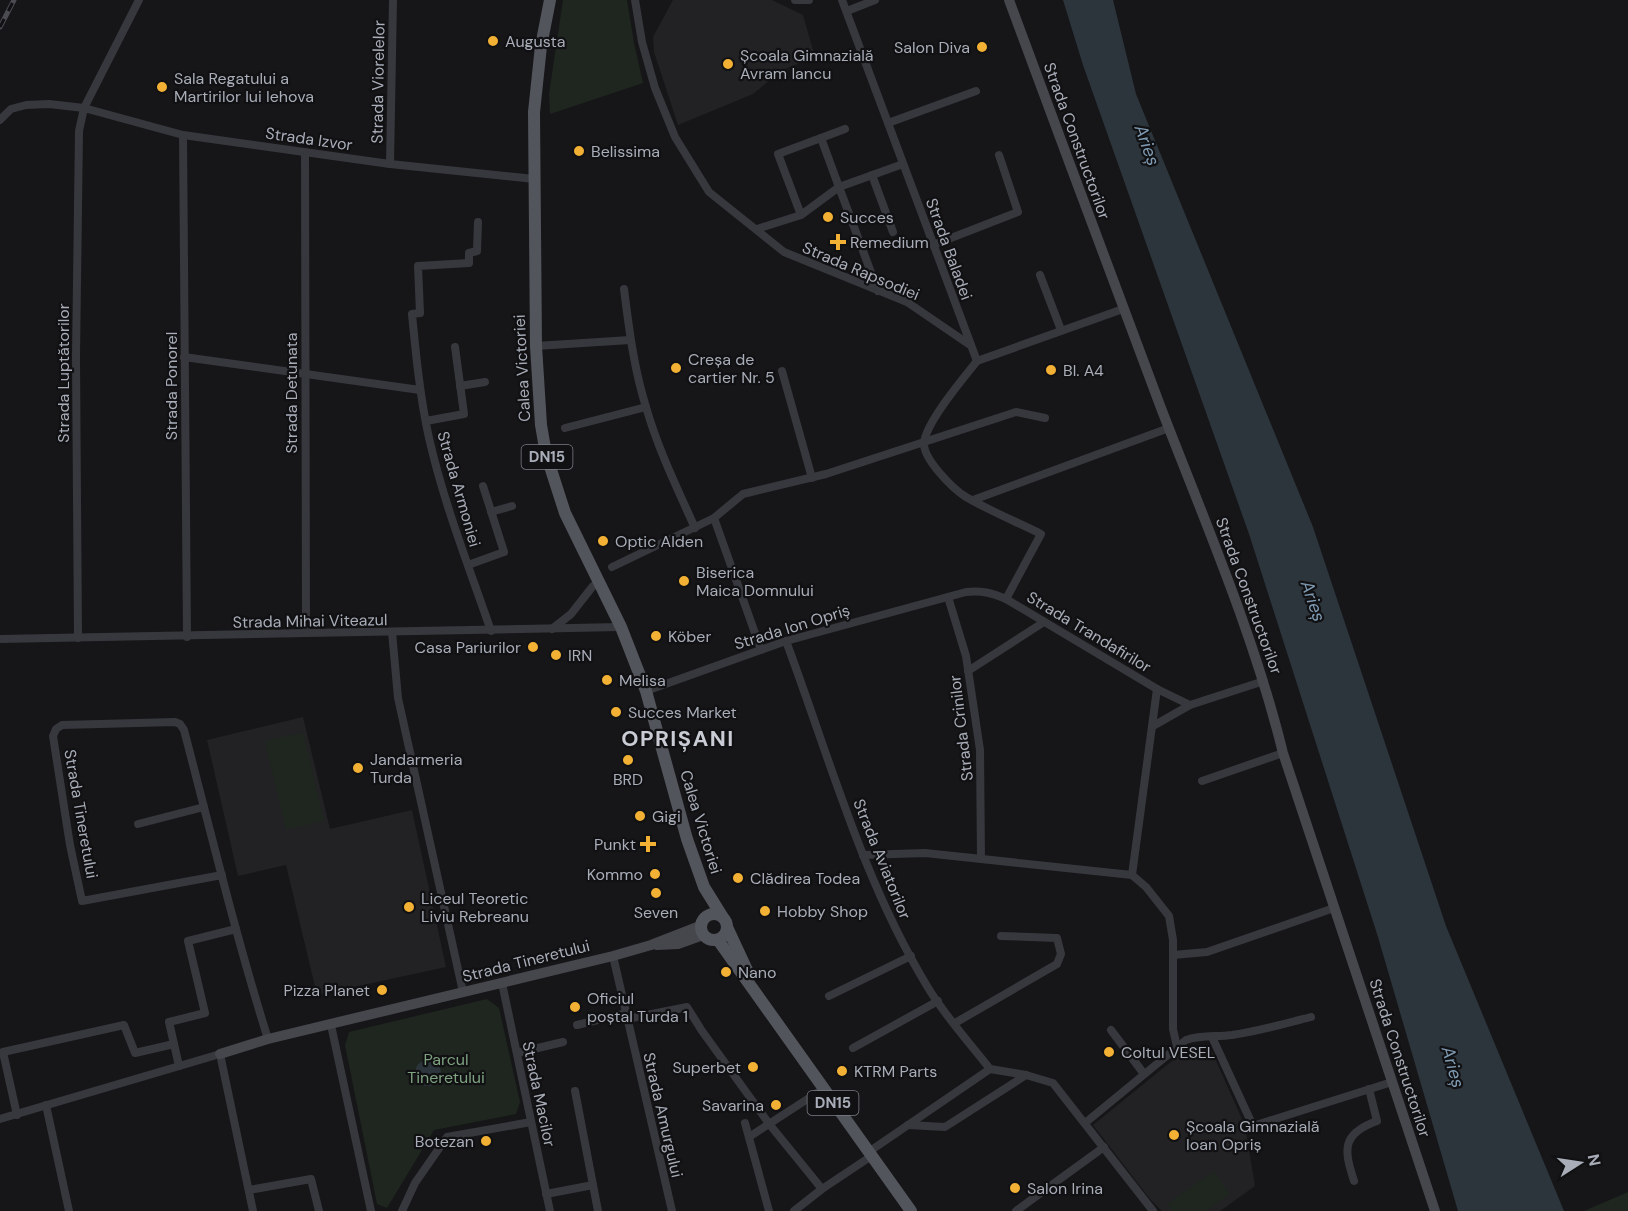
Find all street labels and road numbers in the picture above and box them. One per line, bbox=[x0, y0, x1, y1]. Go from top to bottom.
street label: Strada Viorelelor bbox=[366, 20, 390, 144]
street label: Strada Constructorilor bbox=[1039, 60, 1115, 222]
street label: Strada Izvor bbox=[264, 123, 354, 156]
street label: Strada Baladei bbox=[921, 195, 977, 303]
street label: Strada Rapsodiei bbox=[799, 237, 923, 305]
street label: Strada Luptătorilor bbox=[53, 303, 74, 443]
street label: Calea Victoriei bbox=[509, 314, 535, 422]
street label: Strada Ponorel bbox=[161, 332, 182, 440]
street label: Strada Detunata bbox=[281, 332, 302, 454]
street label: Strada Armoniei bbox=[432, 429, 486, 549]
road number: DN15 bbox=[522, 445, 572, 469]
street label: Strada Constructorilor bbox=[1211, 515, 1287, 677]
street label: Strada Trandafirilor bbox=[1023, 587, 1155, 677]
street label: Strada Ion Opriș bbox=[732, 599, 852, 655]
street label: Strada Mihai Viteazul bbox=[232, 609, 388, 633]
street label: Strada Crinilor bbox=[944, 674, 978, 782]
street label: Strada Tineretului bbox=[59, 748, 103, 880]
street label: Calea Victoriei bbox=[675, 768, 727, 876]
street label: Strada Aviatorilor bbox=[848, 796, 916, 922]
street label: Strada Tineretului bbox=[460, 935, 592, 987]
street label: Strada Constructorilor bbox=[1364, 976, 1436, 1140]
street label: Strada Macilor bbox=[518, 1039, 560, 1149]
street label: Strada Amurgului bbox=[638, 1050, 688, 1180]
road number: DN15 bbox=[808, 1091, 858, 1115]

